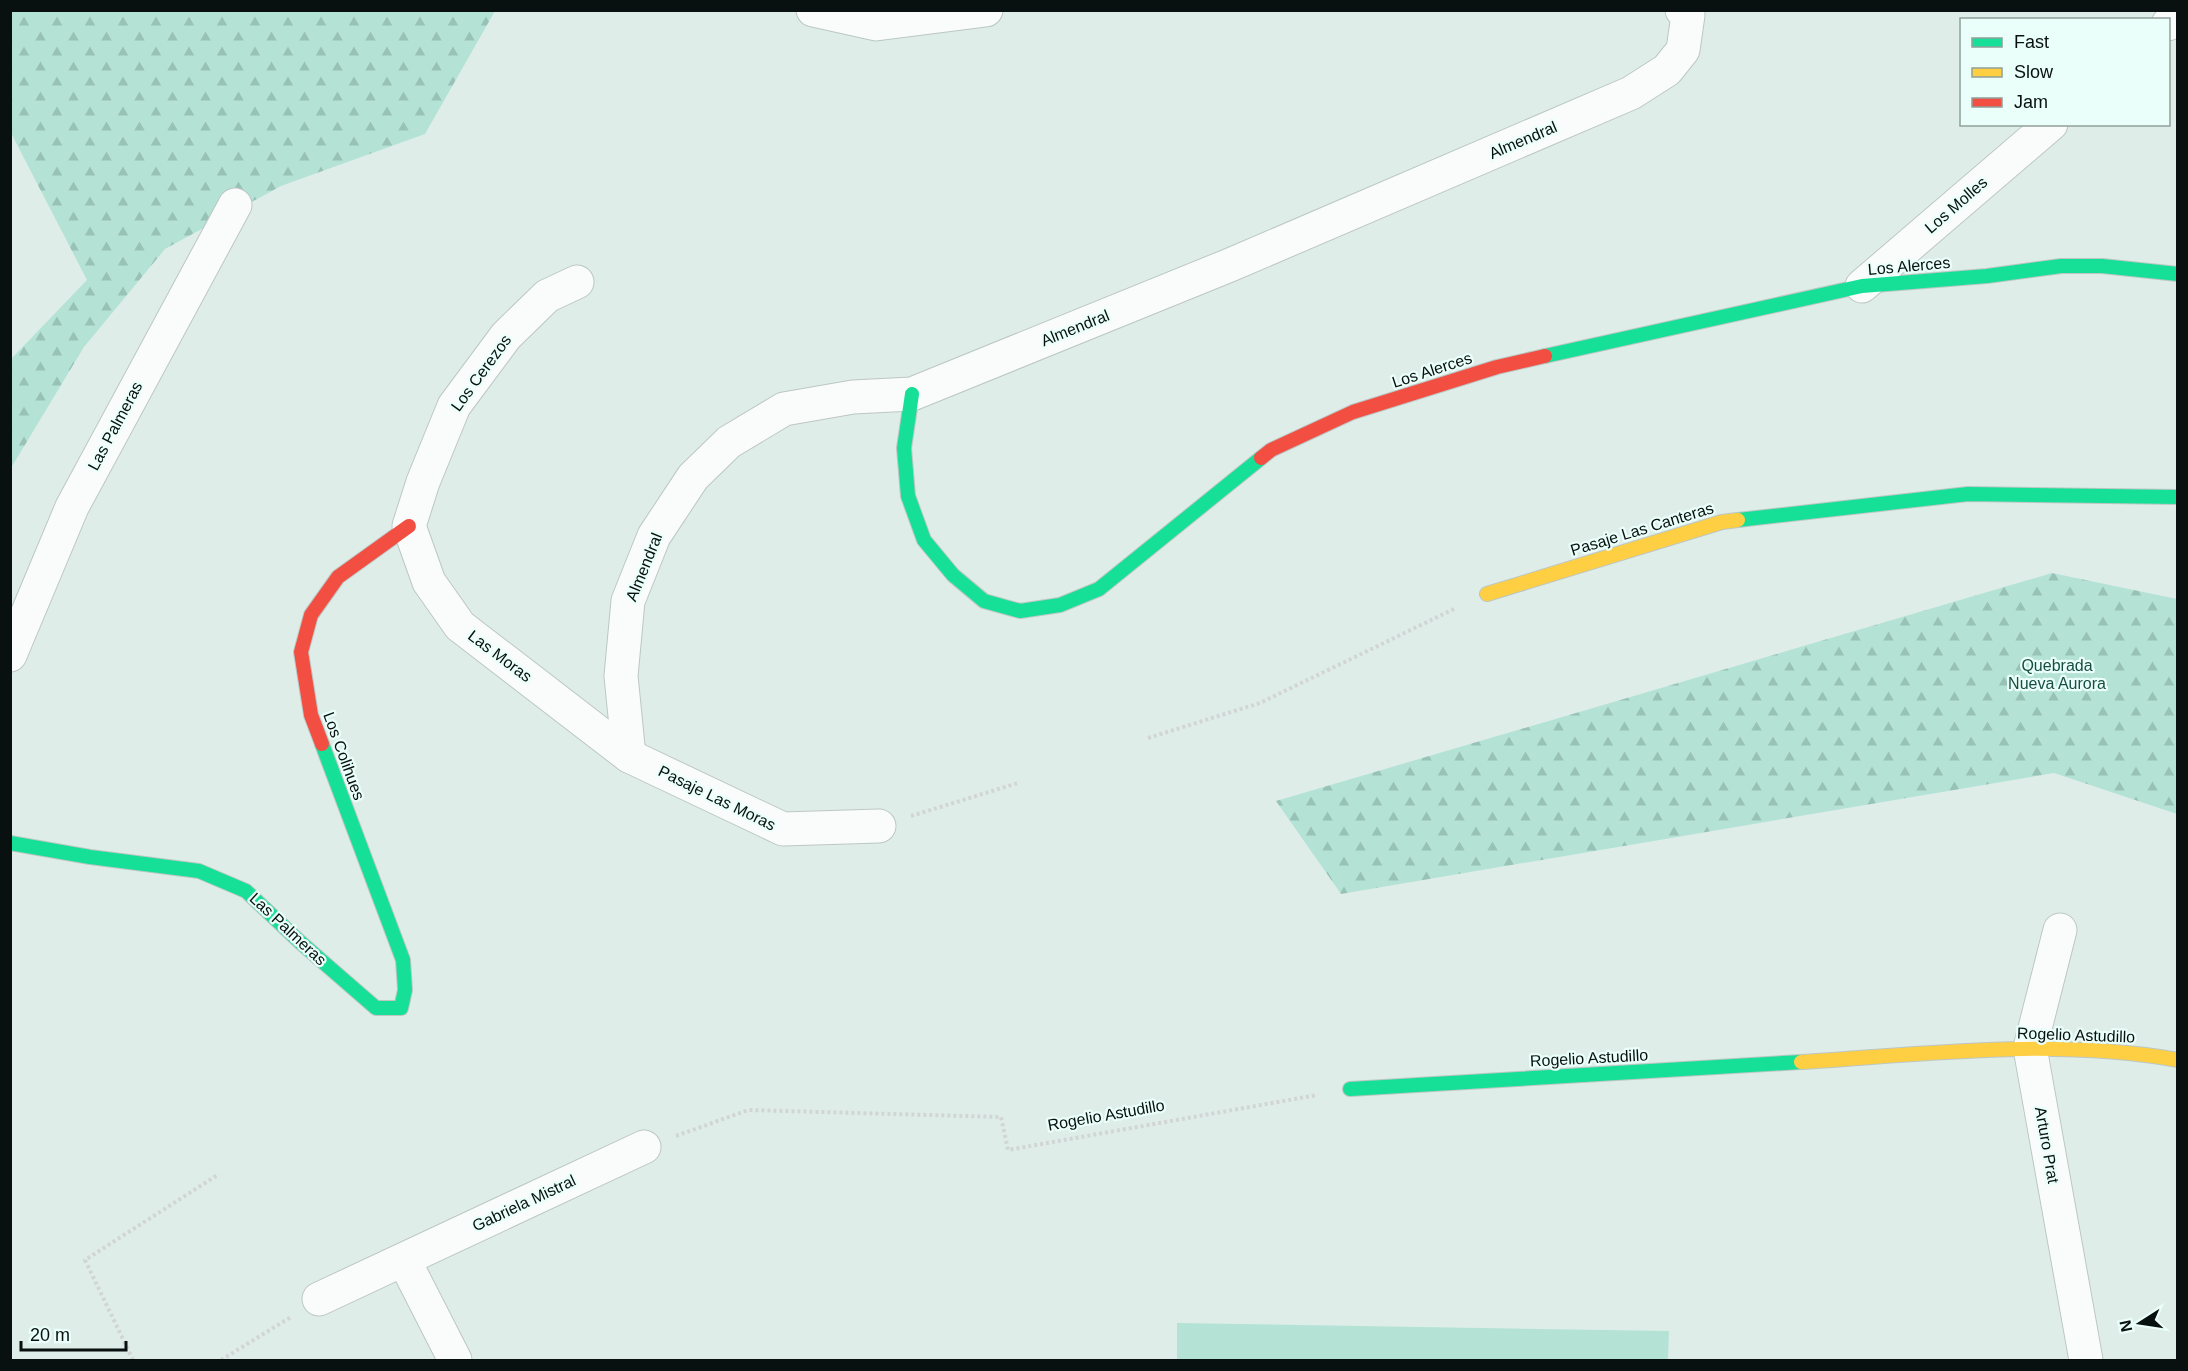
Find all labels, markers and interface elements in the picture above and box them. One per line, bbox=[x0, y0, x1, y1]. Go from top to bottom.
legend bbox=[1960, 18, 2170, 126]
text: Fast bbox=[2014, 32, 2049, 52]
text: Slow bbox=[2014, 62, 2054, 82]
text: Jam bbox=[2014, 92, 2048, 112]
street label: Almendral bbox=[1487, 118, 1559, 162]
street label: Los Molles bbox=[1922, 173, 1990, 237]
street label: Los Alerces bbox=[1867, 254, 1951, 278]
street label: Almendral bbox=[1038, 307, 1112, 349]
street label: Los Cerezos bbox=[448, 332, 514, 414]
street label: Los Alerces bbox=[1390, 349, 1474, 391]
street label: Las Palmeras bbox=[85, 379, 145, 473]
street label: Pasaje Las Canteras bbox=[1568, 499, 1716, 559]
street label: Almendral bbox=[623, 530, 665, 604]
street label: Las Moras bbox=[465, 627, 535, 685]
park label: Quebrada Nueva Aurora bbox=[2008, 657, 2106, 692]
street label: Los Colihues bbox=[320, 710, 368, 802]
street label: Pasaje Las Moras bbox=[656, 762, 778, 834]
street label: Las Palmeras bbox=[246, 889, 330, 969]
street label: Rogelio Astudillo bbox=[2017, 1024, 2136, 1046]
street label: Rogelio Astudillo bbox=[1529, 1046, 1649, 1070]
street label: Rogelio Astudillo bbox=[1046, 1096, 1166, 1134]
street label: Arturo Prat bbox=[2032, 1105, 2062, 1185]
street label: Gabriela Mistral bbox=[470, 1172, 578, 1234]
north arrow bbox=[2110, 1293, 2170, 1353]
scale bar bbox=[21, 1314, 126, 1352]
text: N bbox=[2116, 1319, 2135, 1333]
text: 20 m bbox=[30, 1325, 70, 1345]

